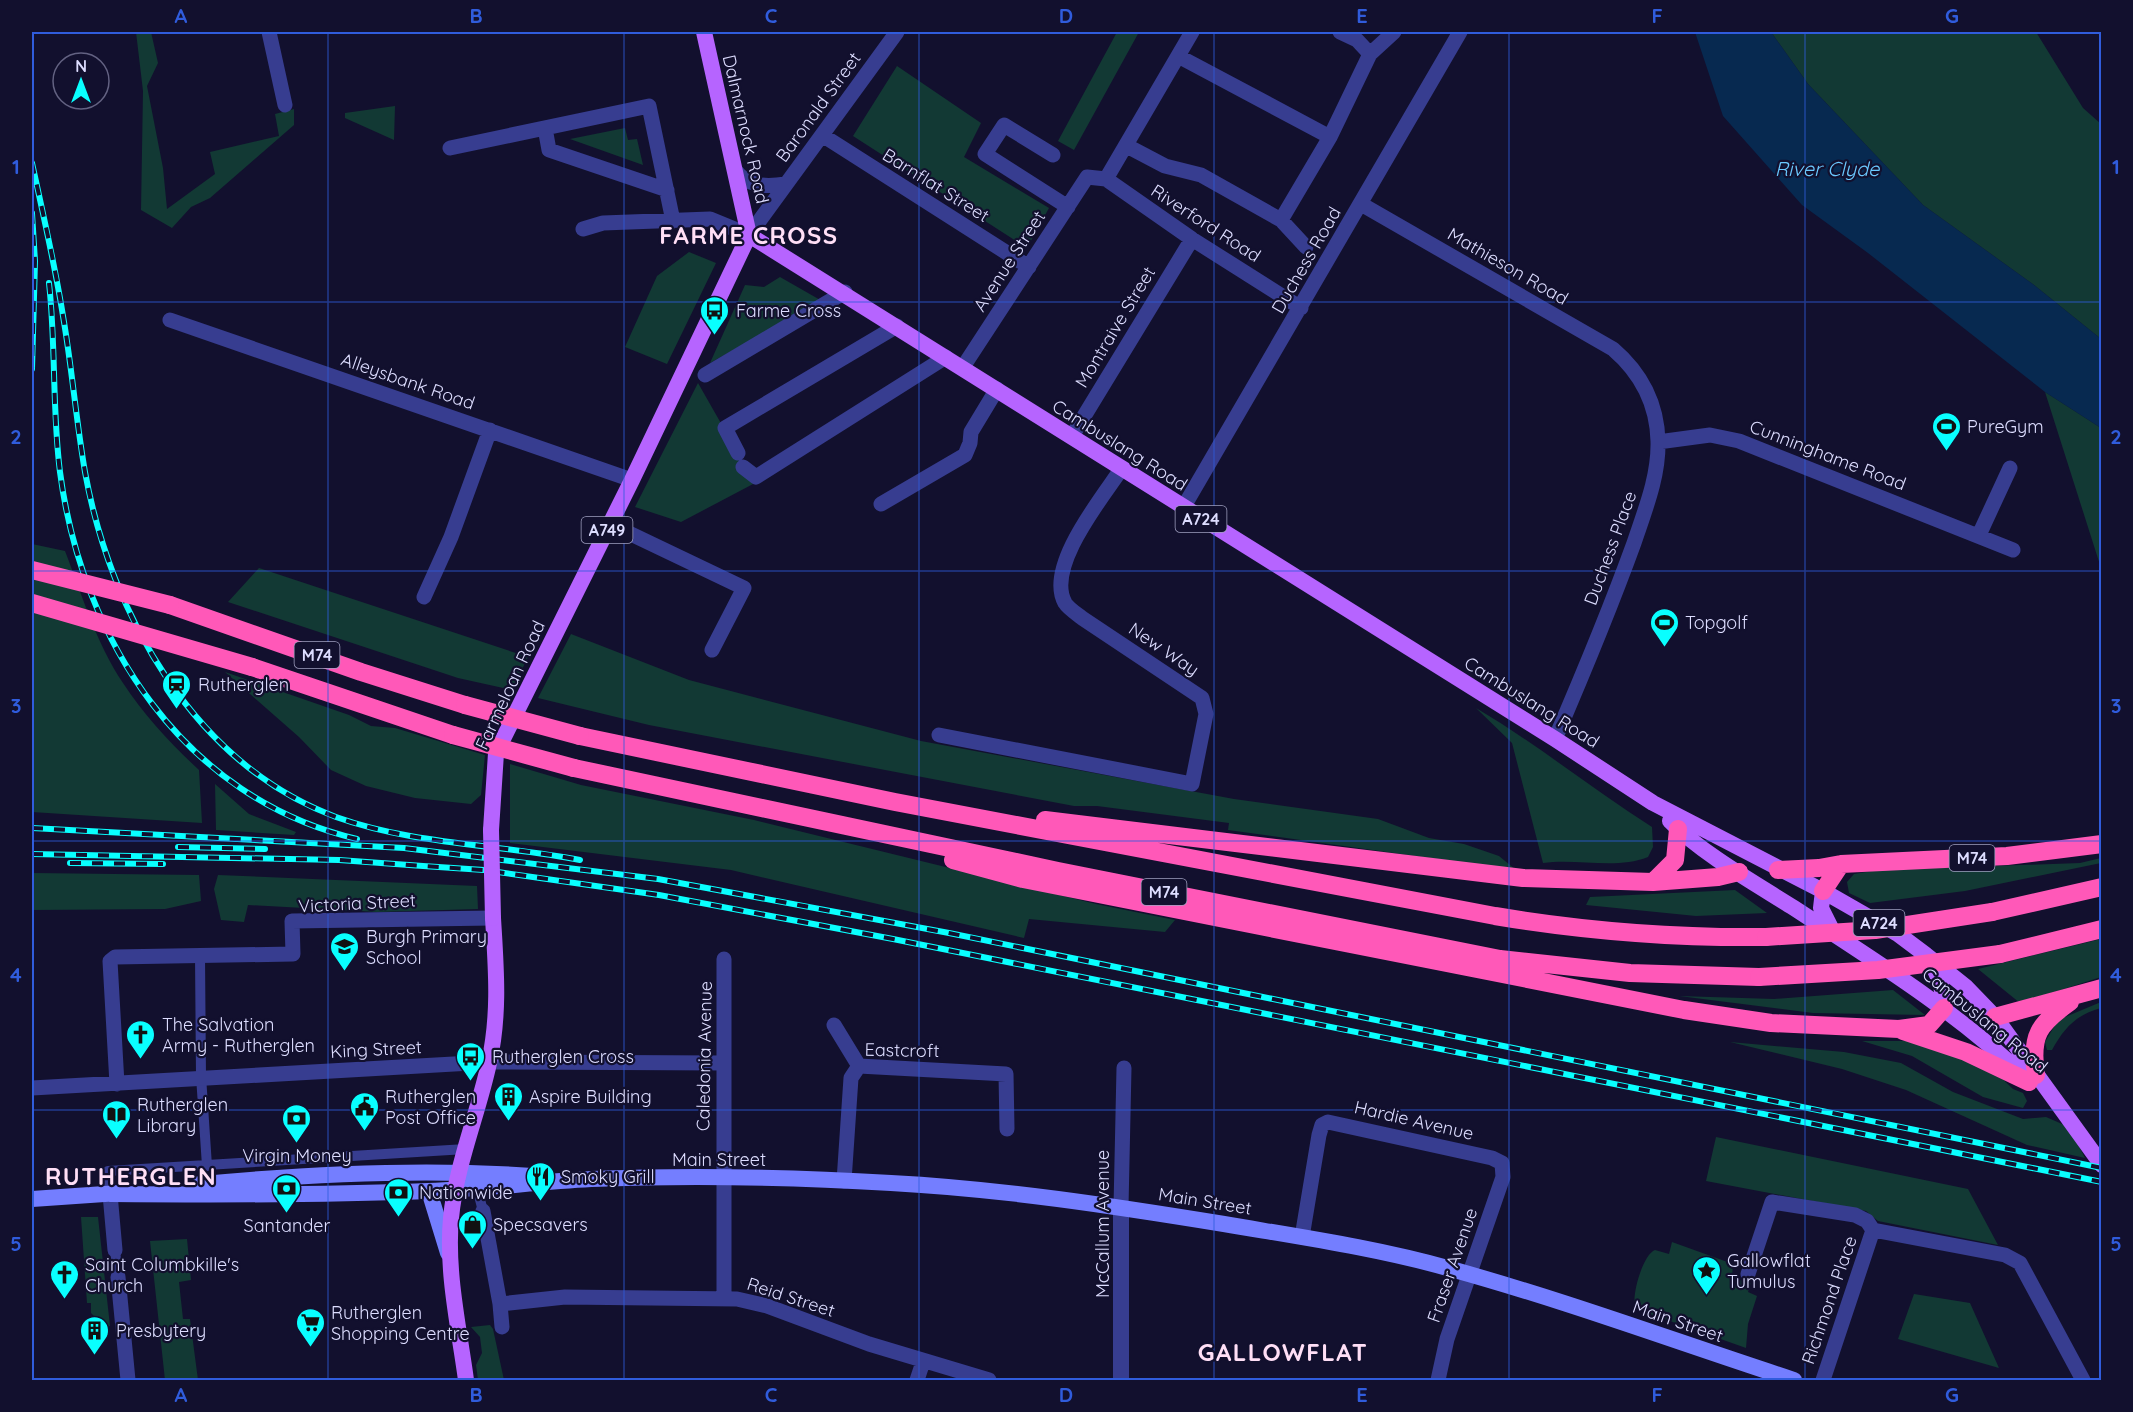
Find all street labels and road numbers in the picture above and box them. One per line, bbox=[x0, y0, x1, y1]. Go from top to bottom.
street label: Baronald Street bbox=[770, 48, 866, 166]
street label: Dalmarnock Road bbox=[718, 52, 774, 206]
street label: Barnflat Street bbox=[878, 143, 994, 227]
street label: Riverford Road bbox=[1147, 179, 1265, 267]
street label: Duchess Road bbox=[1266, 203, 1346, 317]
street label: Avenue Street bbox=[968, 206, 1050, 316]
street label: Mathieson Road bbox=[1444, 222, 1572, 310]
street label: Montraive Street bbox=[1070, 262, 1160, 392]
street label: Alleysbank Road bbox=[338, 347, 478, 415]
street label: Cambuslang Road bbox=[1048, 394, 1192, 496]
street label: Cunninghame Road bbox=[1747, 415, 1909, 495]
street label: Duchess Place bbox=[1579, 488, 1641, 608]
road number: A724 bbox=[1176, 506, 1226, 532]
road number: A749 bbox=[582, 517, 632, 543]
street label: Farmeloan Road bbox=[470, 617, 550, 753]
street label: New Way bbox=[1124, 617, 1204, 681]
road number: M74 bbox=[294, 642, 340, 668]
street label: Cambuslang Road bbox=[1460, 651, 1604, 753]
road number: M74 bbox=[1950, 845, 1994, 871]
road number: M74 bbox=[1142, 879, 1186, 905]
street label: Victoria Street bbox=[298, 888, 416, 918]
road number: A724 bbox=[1854, 910, 1904, 936]
street label: Cambuslang Road bbox=[1918, 962, 2052, 1078]
street label: Caledonia Avenue bbox=[691, 981, 717, 1131]
street label: King Street bbox=[330, 1035, 422, 1063]
street label: Eastcroft bbox=[864, 1038, 940, 1062]
street label: Hardie Avenue bbox=[1352, 1095, 1476, 1145]
street label: Main Street bbox=[672, 1148, 766, 1171]
street label: McCallum Avenue bbox=[1091, 1150, 1114, 1298]
street label: Main Street bbox=[1157, 1182, 1253, 1220]
street label: Fraser Avenue bbox=[1422, 1205, 1482, 1325]
street label: Richmond Place bbox=[1796, 1233, 1862, 1367]
street label: Reid Street bbox=[744, 1272, 838, 1322]
street label: Main Street bbox=[1630, 1295, 1726, 1347]

